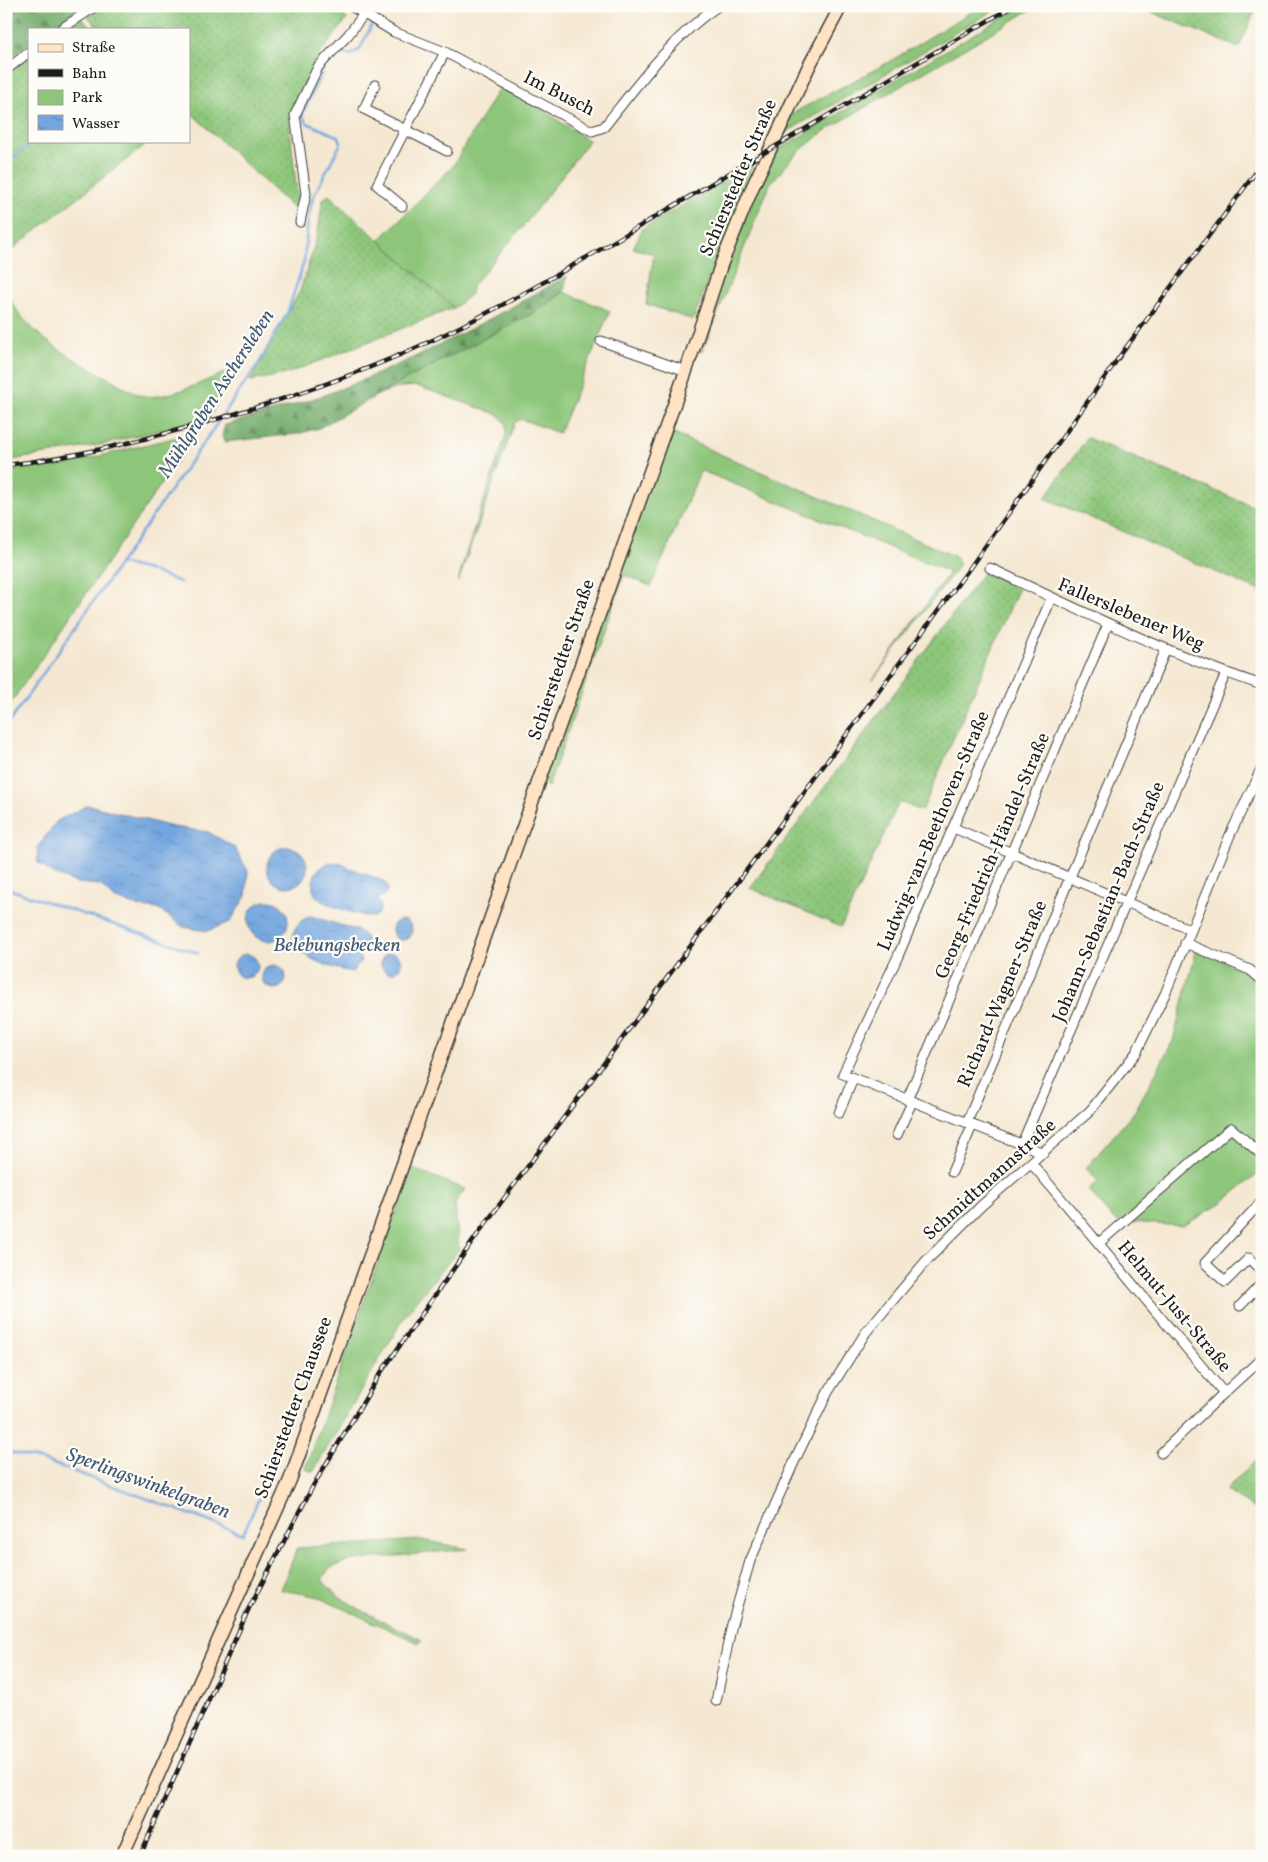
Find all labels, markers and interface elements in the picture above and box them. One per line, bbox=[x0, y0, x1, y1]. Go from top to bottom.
legend bbox=[28, 28, 190, 142]
text: Straße bbox=[72, 38, 115, 59]
text: Bahn bbox=[72, 64, 107, 85]
street label: Im Busch bbox=[519, 65, 599, 123]
text: Park bbox=[72, 88, 103, 109]
street label: Schierstedter Straße bbox=[694, 95, 784, 261]
text: Wasser bbox=[72, 114, 120, 135]
water label: Mühlgraben Aschersleben bbox=[151, 304, 282, 484]
street label: Fallerslebener Weg bbox=[1053, 572, 1209, 658]
street label: Schierstedter Straße bbox=[522, 576, 602, 744]
street label: Ludwig-van-Beethoven-Straße bbox=[871, 707, 997, 955]
street label: Georg-Friedrich-Händel-Straße bbox=[929, 729, 1057, 983]
street label: Johann-Sebastian-Bach-Straße bbox=[1046, 778, 1172, 1026]
street label: Richard-Wagner-Straße bbox=[952, 896, 1054, 1092]
water label: Belebungsbecken bbox=[273, 932, 401, 960]
street label: Schmidtmannstraße bbox=[918, 1113, 1062, 1247]
street label: Helmut-Just-Straße bbox=[1111, 1235, 1237, 1379]
street label: Schierstedter Chaussee bbox=[249, 1313, 339, 1503]
water label: Sperlingswinkelgraben bbox=[62, 1441, 234, 1527]

